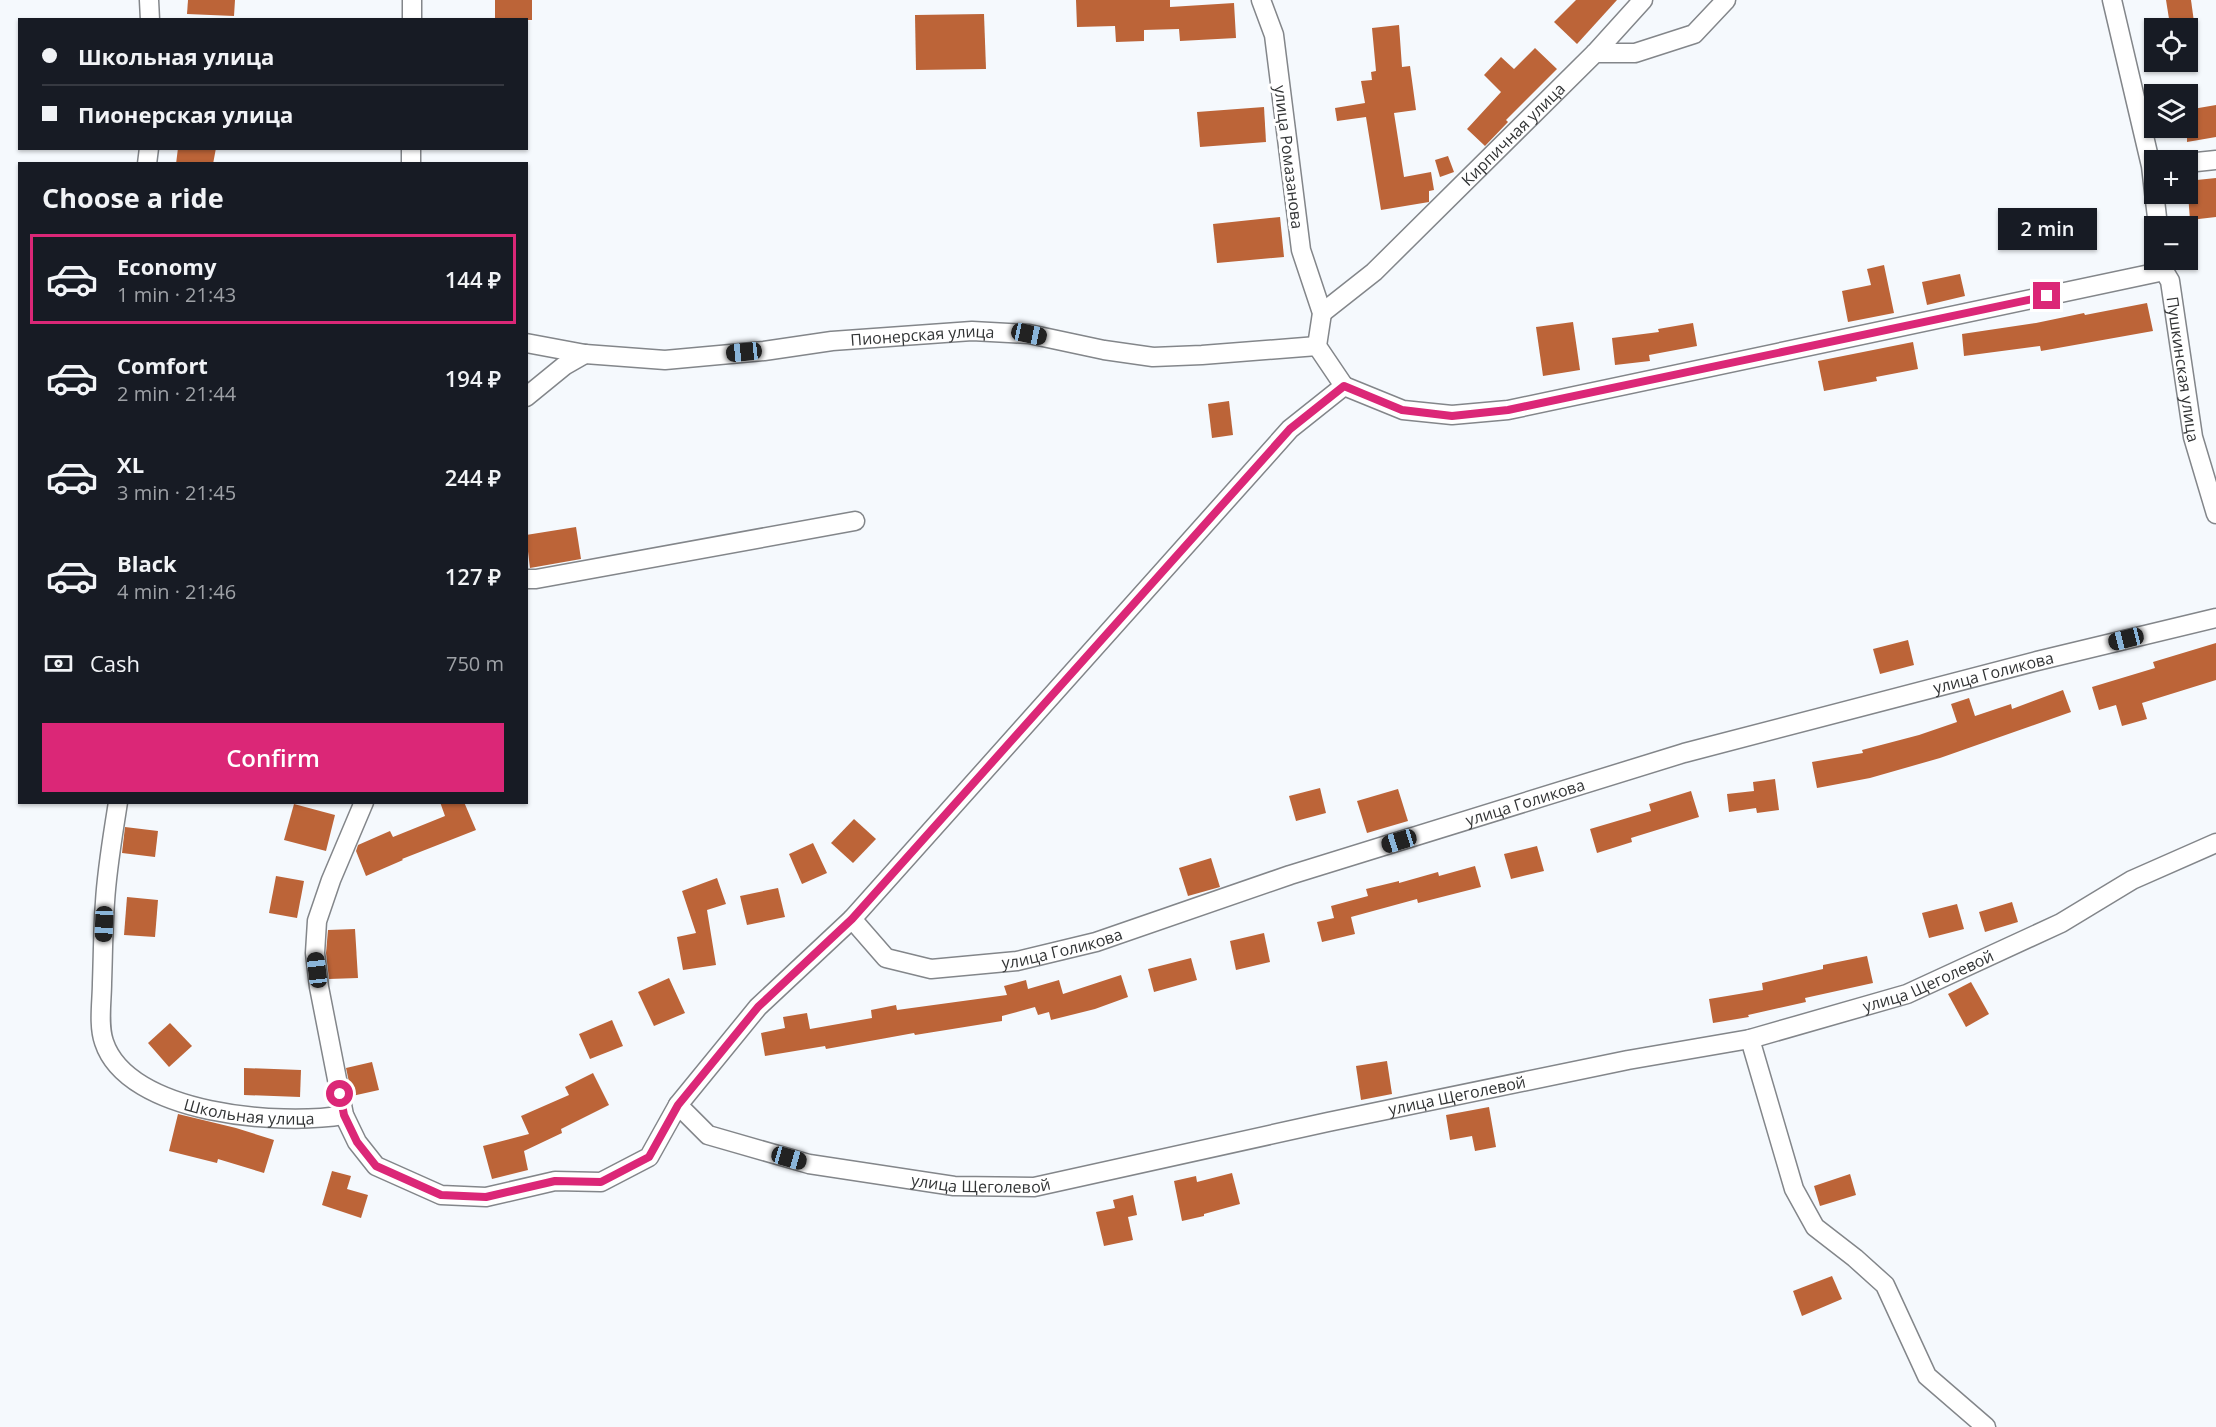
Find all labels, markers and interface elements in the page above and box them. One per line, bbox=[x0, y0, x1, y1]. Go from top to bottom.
map controls bbox=[2144, 18, 2198, 270]
button: locate bbox=[2144, 18, 2198, 72]
text: Школьная улица bbox=[78, 41, 274, 71]
street label: Кирпичная улица bbox=[1456, 78, 1570, 191]
street label: улица Ромазанова bbox=[1269, 84, 1309, 230]
button: layers bbox=[2144, 84, 2198, 138]
text: Пионерская улица bbox=[78, 99, 293, 129]
button: + bbox=[2144, 150, 2198, 204]
text: Choose a ride bbox=[42, 179, 224, 216]
callout: 2 min bbox=[1998, 209, 2096, 251]
text: 2 min bbox=[2021, 215, 2075, 242]
button: − bbox=[2144, 216, 2198, 270]
text: Economy bbox=[117, 251, 216, 281]
icon: car bbox=[45, 252, 99, 306]
text: 144 ₽ bbox=[445, 264, 501, 294]
text: 1 min · 21:43 bbox=[117, 281, 236, 308]
route end bbox=[2033, 282, 2060, 309]
street label: Пушкинская улица bbox=[2161, 295, 2205, 445]
street label: Пионерская улица bbox=[850, 320, 995, 351]
car bbox=[1010, 321, 1048, 347]
car bbox=[725, 341, 763, 363]
text: Comfort bbox=[117, 350, 208, 380]
icon: car bbox=[45, 351, 99, 405]
text: 194 ₽ bbox=[445, 363, 501, 393]
text: 2 min · 21:44 bbox=[117, 380, 236, 407]
text: XL bbox=[117, 449, 144, 479]
icon: car bbox=[45, 450, 99, 504]
text: 244 ₽ bbox=[445, 462, 501, 492]
text: 3 min · 21:45 bbox=[117, 479, 236, 506]
text: Black bbox=[117, 548, 177, 578]
icon: car bbox=[45, 549, 99, 603]
text: 127 ₽ bbox=[445, 561, 501, 591]
text: 4 min · 21:46 bbox=[117, 578, 236, 605]
car bbox=[2106, 626, 2146, 652]
street label: улица Голикова bbox=[1931, 646, 2056, 699]
icon: cash bbox=[42, 647, 75, 680]
text: Cash bbox=[90, 648, 140, 678]
text: 750 m bbox=[446, 650, 504, 677]
button: Confirm bbox=[42, 723, 504, 792]
street label: улица Голикова bbox=[1463, 773, 1587, 831]
car bbox=[1379, 827, 1419, 855]
car bbox=[94, 906, 114, 942]
street label: улица Голикова bbox=[1001, 923, 1125, 973]
street label: улица Щеголевой bbox=[1860, 945, 1997, 1017]
car bbox=[306, 951, 328, 989]
street label: улица Щеголевой bbox=[1386, 1070, 1528, 1120]
route start bbox=[326, 1080, 353, 1107]
street label: Школьная улица bbox=[181, 1093, 315, 1130]
car bbox=[769, 1144, 809, 1172]
street label: улица Щеголевой bbox=[910, 1169, 1053, 1198]

